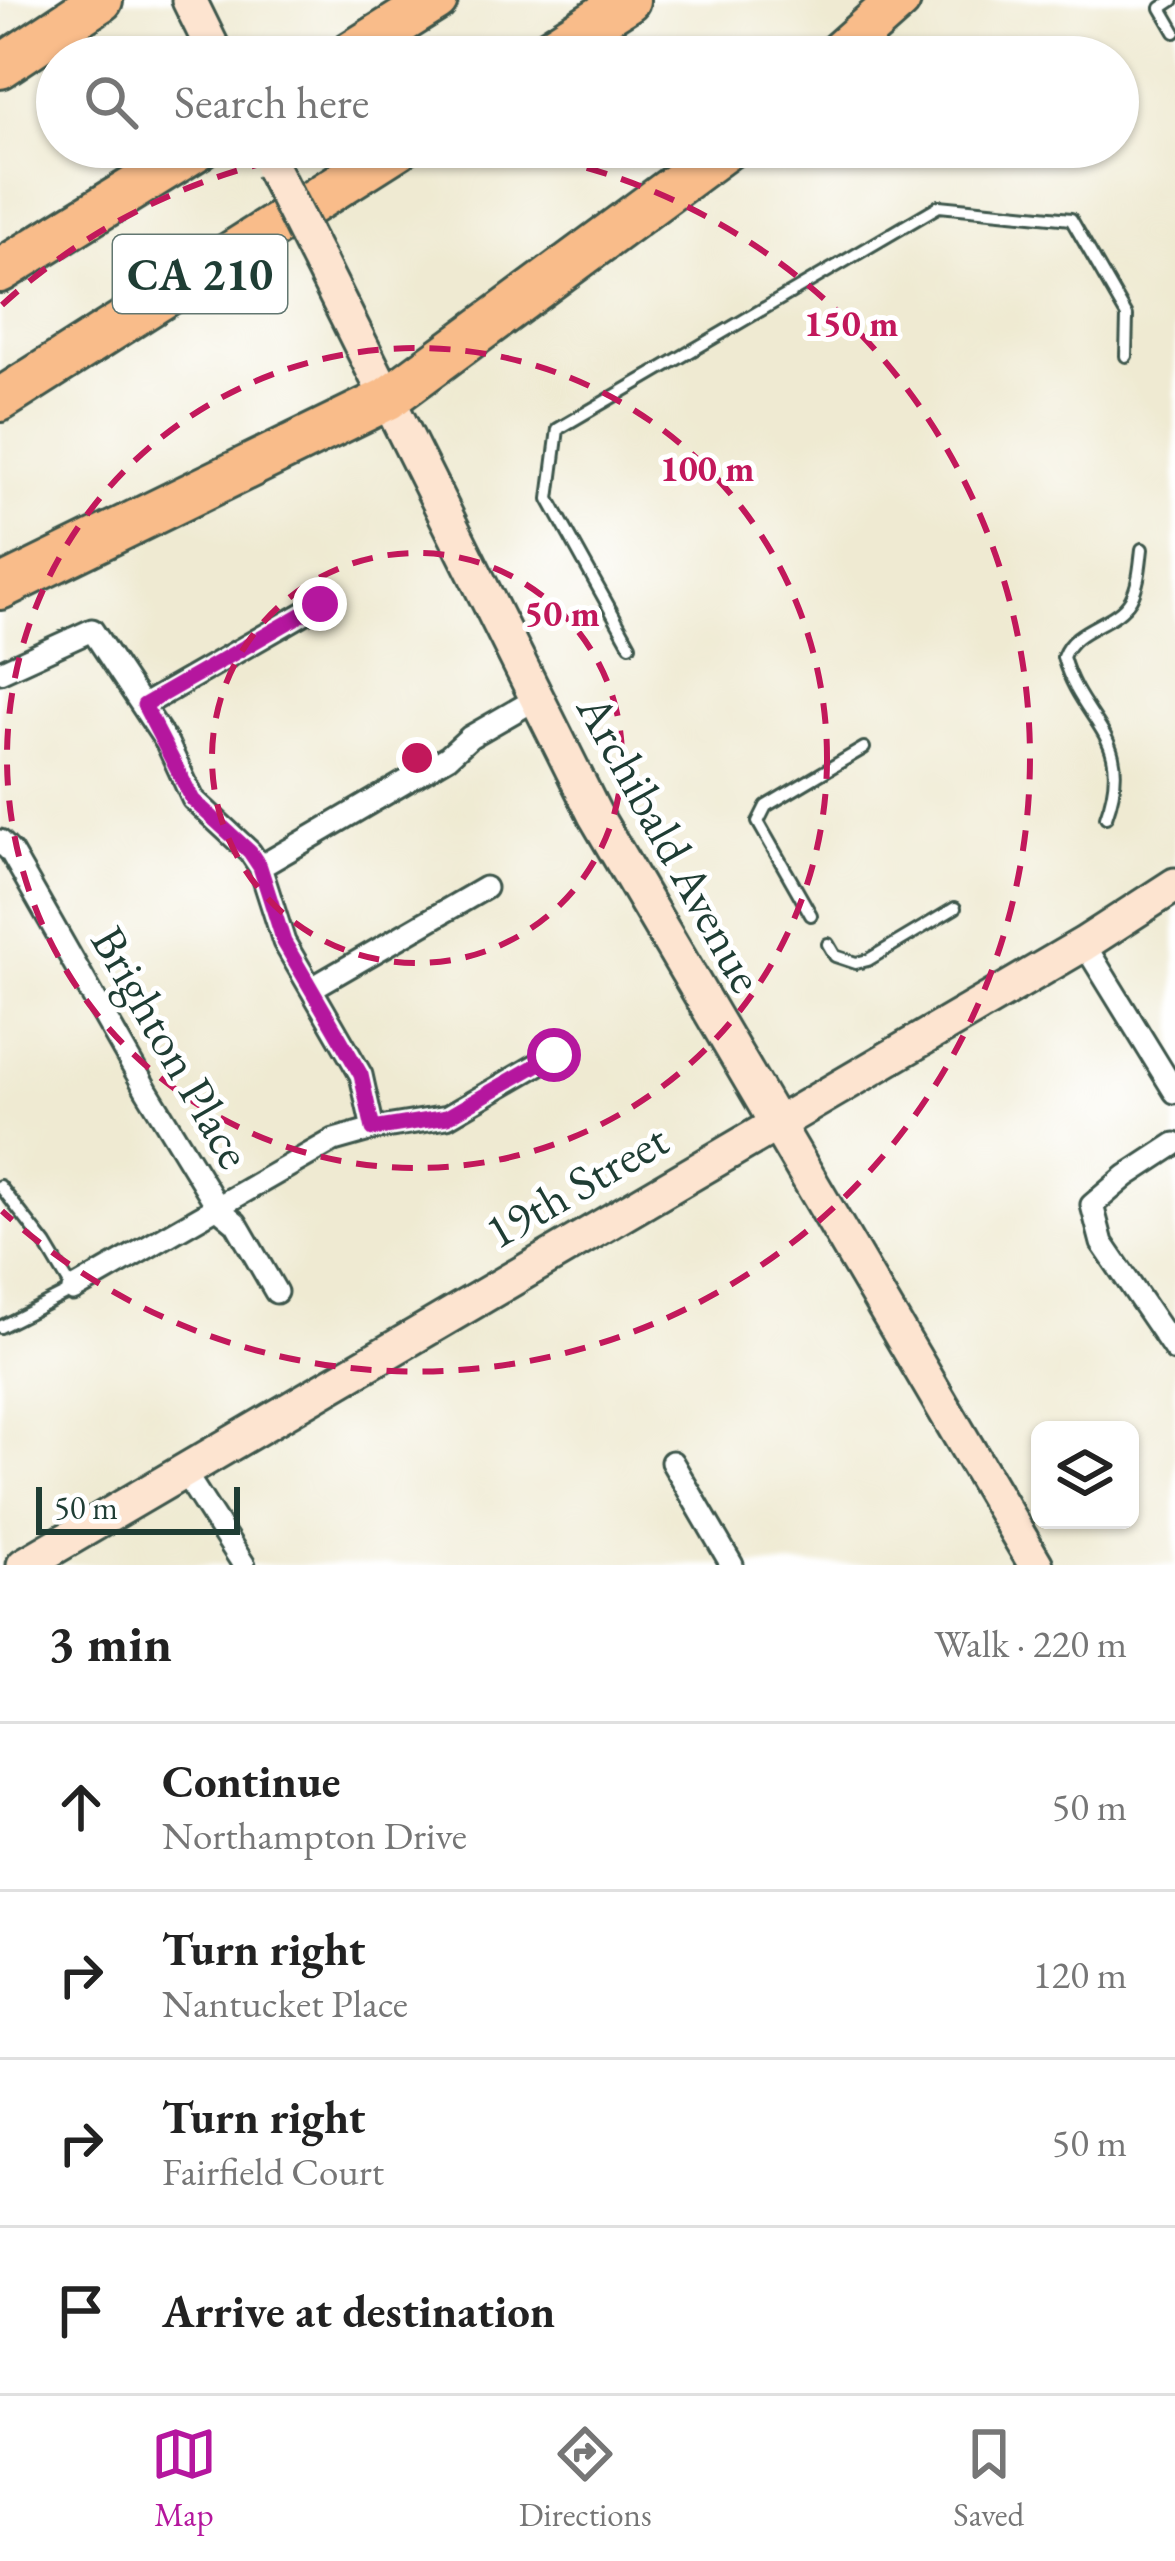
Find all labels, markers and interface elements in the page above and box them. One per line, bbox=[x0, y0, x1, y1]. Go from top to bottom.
search box bbox=[36, 36, 1139, 168]
icon: search bbox=[78, 69, 144, 135]
text: Search here bbox=[174, 73, 369, 131]
road number: CA 210 bbox=[113, 235, 287, 313]
text: 150 m bbox=[804, 300, 898, 347]
text: 100 m bbox=[660, 445, 754, 492]
route end bbox=[293, 577, 347, 631]
text: 50 m bbox=[524, 590, 600, 637]
street label: Archibald Avenue bbox=[563, 682, 778, 1003]
centre of rings bbox=[396, 737, 438, 779]
street label: Brighton Place bbox=[78, 915, 266, 1179]
route start bbox=[527, 1028, 581, 1082]
street label: 19th Street bbox=[473, 1108, 679, 1262]
map controls bbox=[1031, 1421, 1139, 1529]
button: layers bbox=[1031, 1421, 1139, 1529]
scale bar bbox=[36, 1481, 240, 1534]
text: 50 m bbox=[54, 1486, 118, 1529]
text: 3 min bbox=[48, 1610, 172, 1676]
text: Walk · 220 m bbox=[934, 1618, 1127, 1669]
text: Continue bbox=[162, 1752, 340, 1810]
icon: ahead bbox=[48, 1774, 114, 1840]
text: 50 m bbox=[1051, 1781, 1127, 1832]
text: Northampton Drive bbox=[162, 1810, 467, 1861]
text: Turn right bbox=[162, 1920, 365, 1978]
icon: right bbox=[48, 1942, 114, 2008]
text: 120 m bbox=[1033, 1949, 1127, 2000]
text: Nantucket Place bbox=[162, 1978, 408, 2029]
text: Turn right bbox=[162, 2088, 365, 2146]
icon: right bbox=[48, 2110, 114, 2176]
text: 50 m bbox=[1051, 2117, 1127, 2168]
text: Fairfield Court bbox=[162, 2146, 384, 2197]
icon: arrive bbox=[48, 2278, 114, 2344]
text: Arrive at destination bbox=[162, 2282, 555, 2340]
tab: Map bbox=[151, 2421, 217, 2536]
tab: Directions bbox=[519, 2421, 652, 2536]
tab: Saved bbox=[953, 2421, 1024, 2536]

